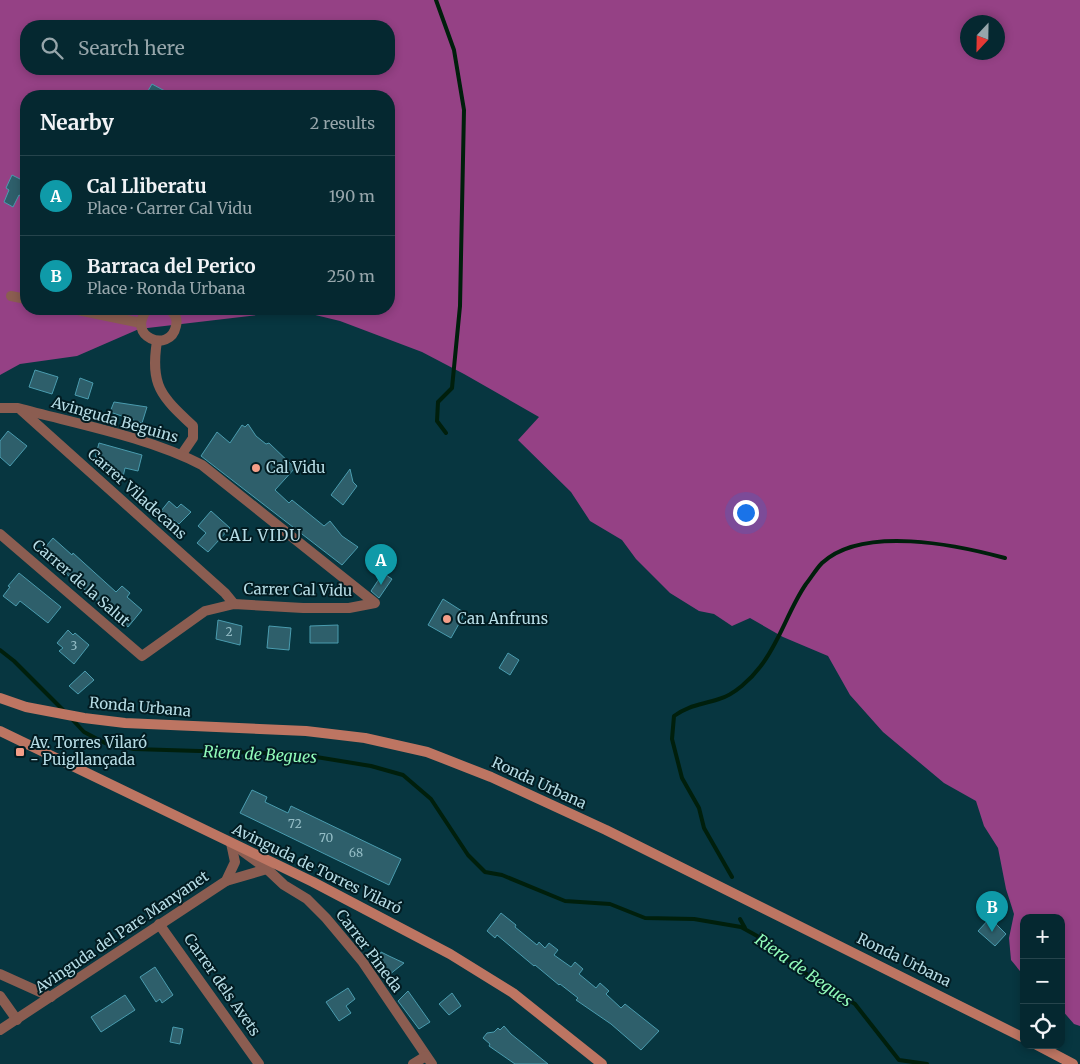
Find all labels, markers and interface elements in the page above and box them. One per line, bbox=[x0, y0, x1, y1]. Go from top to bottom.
north arrow bbox=[960, 15, 1005, 60]
search box bbox=[20, 20, 395, 75]
icon: search bbox=[38, 34, 66, 62]
text: Search here bbox=[78, 36, 185, 60]
text: Nearby bbox=[40, 109, 114, 136]
text: 2 results bbox=[310, 113, 375, 133]
text: Cal Lliberatu bbox=[87, 174, 207, 198]
text: A bbox=[50, 186, 62, 206]
text: 190 m bbox=[329, 186, 375, 206]
text: Place · Carrer Cal Vidu bbox=[87, 198, 252, 218]
text: Barraca del Perico bbox=[87, 254, 256, 278]
text: B bbox=[50, 266, 62, 286]
text: 250 m bbox=[327, 266, 375, 286]
text: Place · Ronda Urbana bbox=[87, 278, 245, 298]
street label: Avinguda Beguins bbox=[49, 392, 181, 447]
street label: Carrer Viladecans bbox=[84, 444, 191, 543]
place label: Cal Vidu bbox=[266, 458, 325, 477]
marker: Cal Vidu bbox=[250, 462, 262, 474]
your location bbox=[733, 500, 759, 526]
district label: CAL VIDU bbox=[218, 525, 302, 545]
street label: Carrer de la Salut bbox=[29, 535, 134, 630]
pin: A bbox=[365, 544, 397, 585]
street label: Carrer Cal Vidu bbox=[244, 579, 352, 600]
place label: Can Anfruns bbox=[457, 609, 548, 628]
marker: Can Anfruns bbox=[441, 613, 453, 625]
house number: 2 bbox=[225, 624, 233, 639]
house number: 3 bbox=[71, 638, 78, 653]
street label: Ronda Urbana bbox=[88, 693, 192, 720]
place label: Av. Torres Vilaró - Puigllançada bbox=[29, 733, 147, 769]
water label: Riera de Begues bbox=[203, 741, 318, 767]
marker: Av. Torres Vilaró - Puigllançada bbox=[14, 746, 26, 758]
street label: Ronda Urbana bbox=[489, 752, 590, 813]
house number: 72 bbox=[288, 816, 302, 831]
street label: Avinguda de Torres Vilaró bbox=[229, 819, 405, 918]
house number: 70 bbox=[319, 830, 333, 845]
house number: 68 bbox=[349, 845, 363, 860]
street label: Avinguda del Pare Manyanet bbox=[31, 866, 212, 997]
pin: B bbox=[976, 891, 1008, 932]
street label: Carrer Pineda bbox=[332, 905, 407, 996]
map controls bbox=[1020, 914, 1065, 1049]
button: + bbox=[1020, 914, 1065, 959]
water label: Riera de Begues bbox=[752, 929, 857, 1011]
street label: Ronda Urbana bbox=[854, 929, 954, 990]
street label: Carrer dels Avets bbox=[180, 930, 265, 1040]
button: − bbox=[1020, 959, 1065, 1004]
button: locate bbox=[1020, 1004, 1065, 1049]

